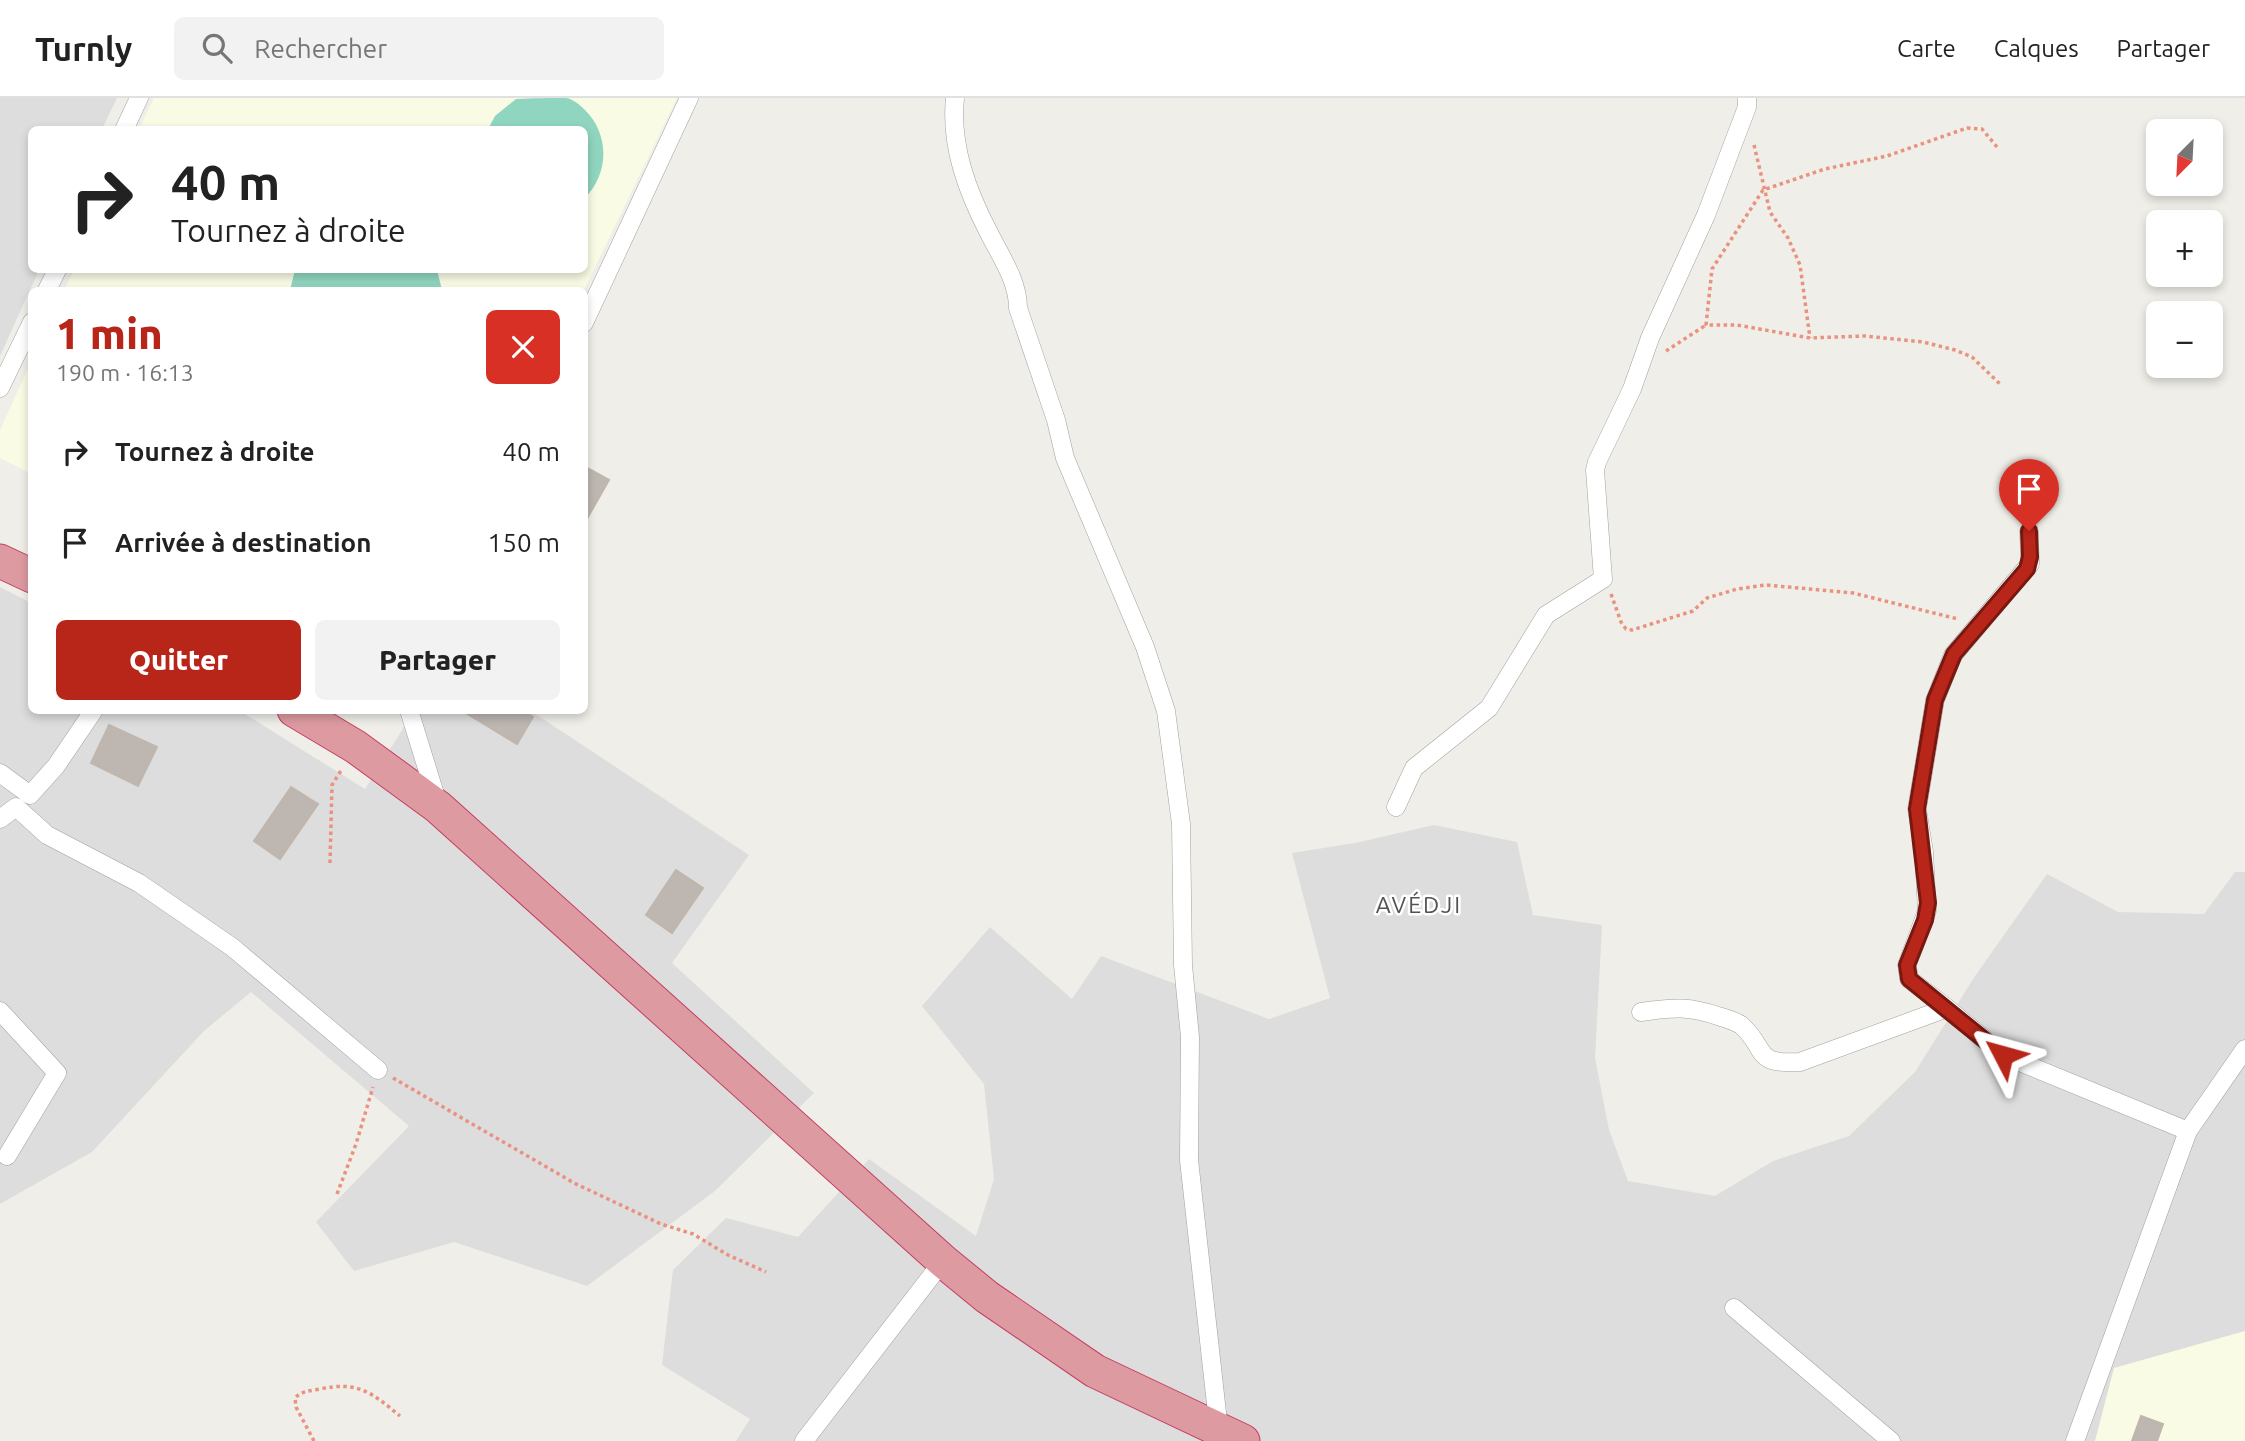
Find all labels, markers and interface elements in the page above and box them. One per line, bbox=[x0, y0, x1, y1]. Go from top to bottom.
search box bbox=[174, 17, 664, 80]
icon: search bbox=[198, 29, 236, 67]
text: Turnly bbox=[35, 30, 132, 67]
text: Rechercher bbox=[254, 34, 387, 63]
text: Carte bbox=[1897, 35, 1956, 62]
text: Calques bbox=[1994, 35, 2079, 62]
text: Partager bbox=[2117, 35, 2210, 62]
north arrow bbox=[2146, 119, 2222, 196]
map controls bbox=[2146, 119, 2223, 378]
icon: right bbox=[56, 154, 147, 245]
text: 40 m bbox=[171, 154, 280, 209]
button: + bbox=[2146, 210, 2223, 287]
text: Tournez à droite bbox=[171, 212, 406, 248]
button: − bbox=[2146, 301, 2223, 378]
text: 1 min bbox=[56, 310, 163, 357]
button: close bbox=[486, 310, 560, 384]
text: 190 m · 16:13 bbox=[56, 360, 194, 385]
icon: right bbox=[56, 433, 94, 471]
text: Tournez à droite bbox=[115, 437, 314, 466]
text: 40 m bbox=[502, 437, 560, 466]
pin bbox=[1999, 459, 2059, 531]
icon: arrive bbox=[2010, 470, 2048, 508]
icon: arrive bbox=[56, 524, 94, 562]
text: Arrivée à destination bbox=[115, 528, 371, 557]
text: 150 m bbox=[488, 528, 560, 557]
button: Quitter bbox=[56, 620, 301, 700]
button: Partager bbox=[315, 620, 560, 700]
district label: AVÉDJI bbox=[1376, 891, 1462, 917]
position arrow bbox=[1966, 1018, 2040, 1092]

